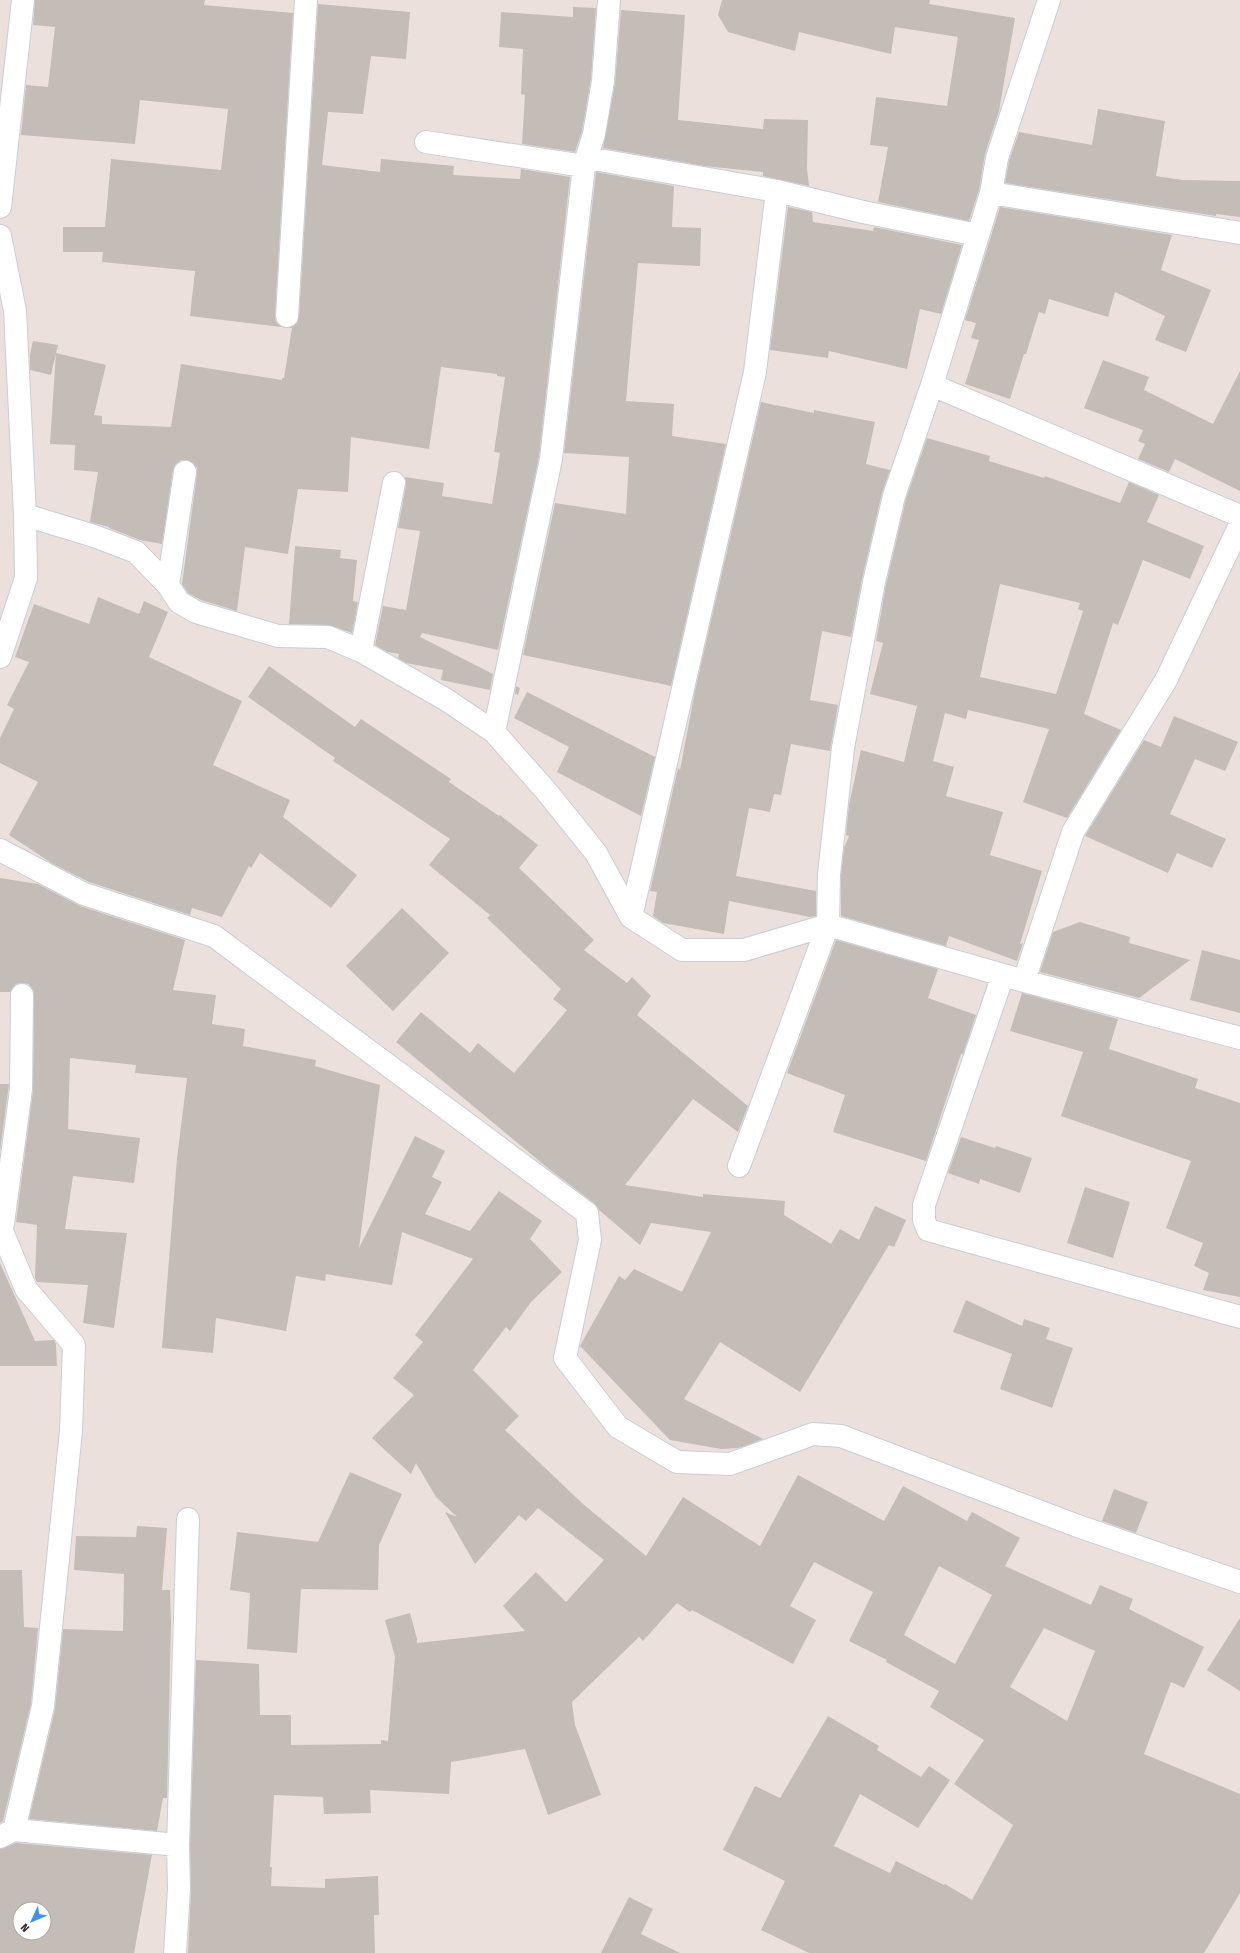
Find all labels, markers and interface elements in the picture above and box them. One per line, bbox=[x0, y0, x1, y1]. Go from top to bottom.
north arrow bbox=[12, 1901, 52, 1941]
text: N bbox=[18, 1921, 32, 1934]

